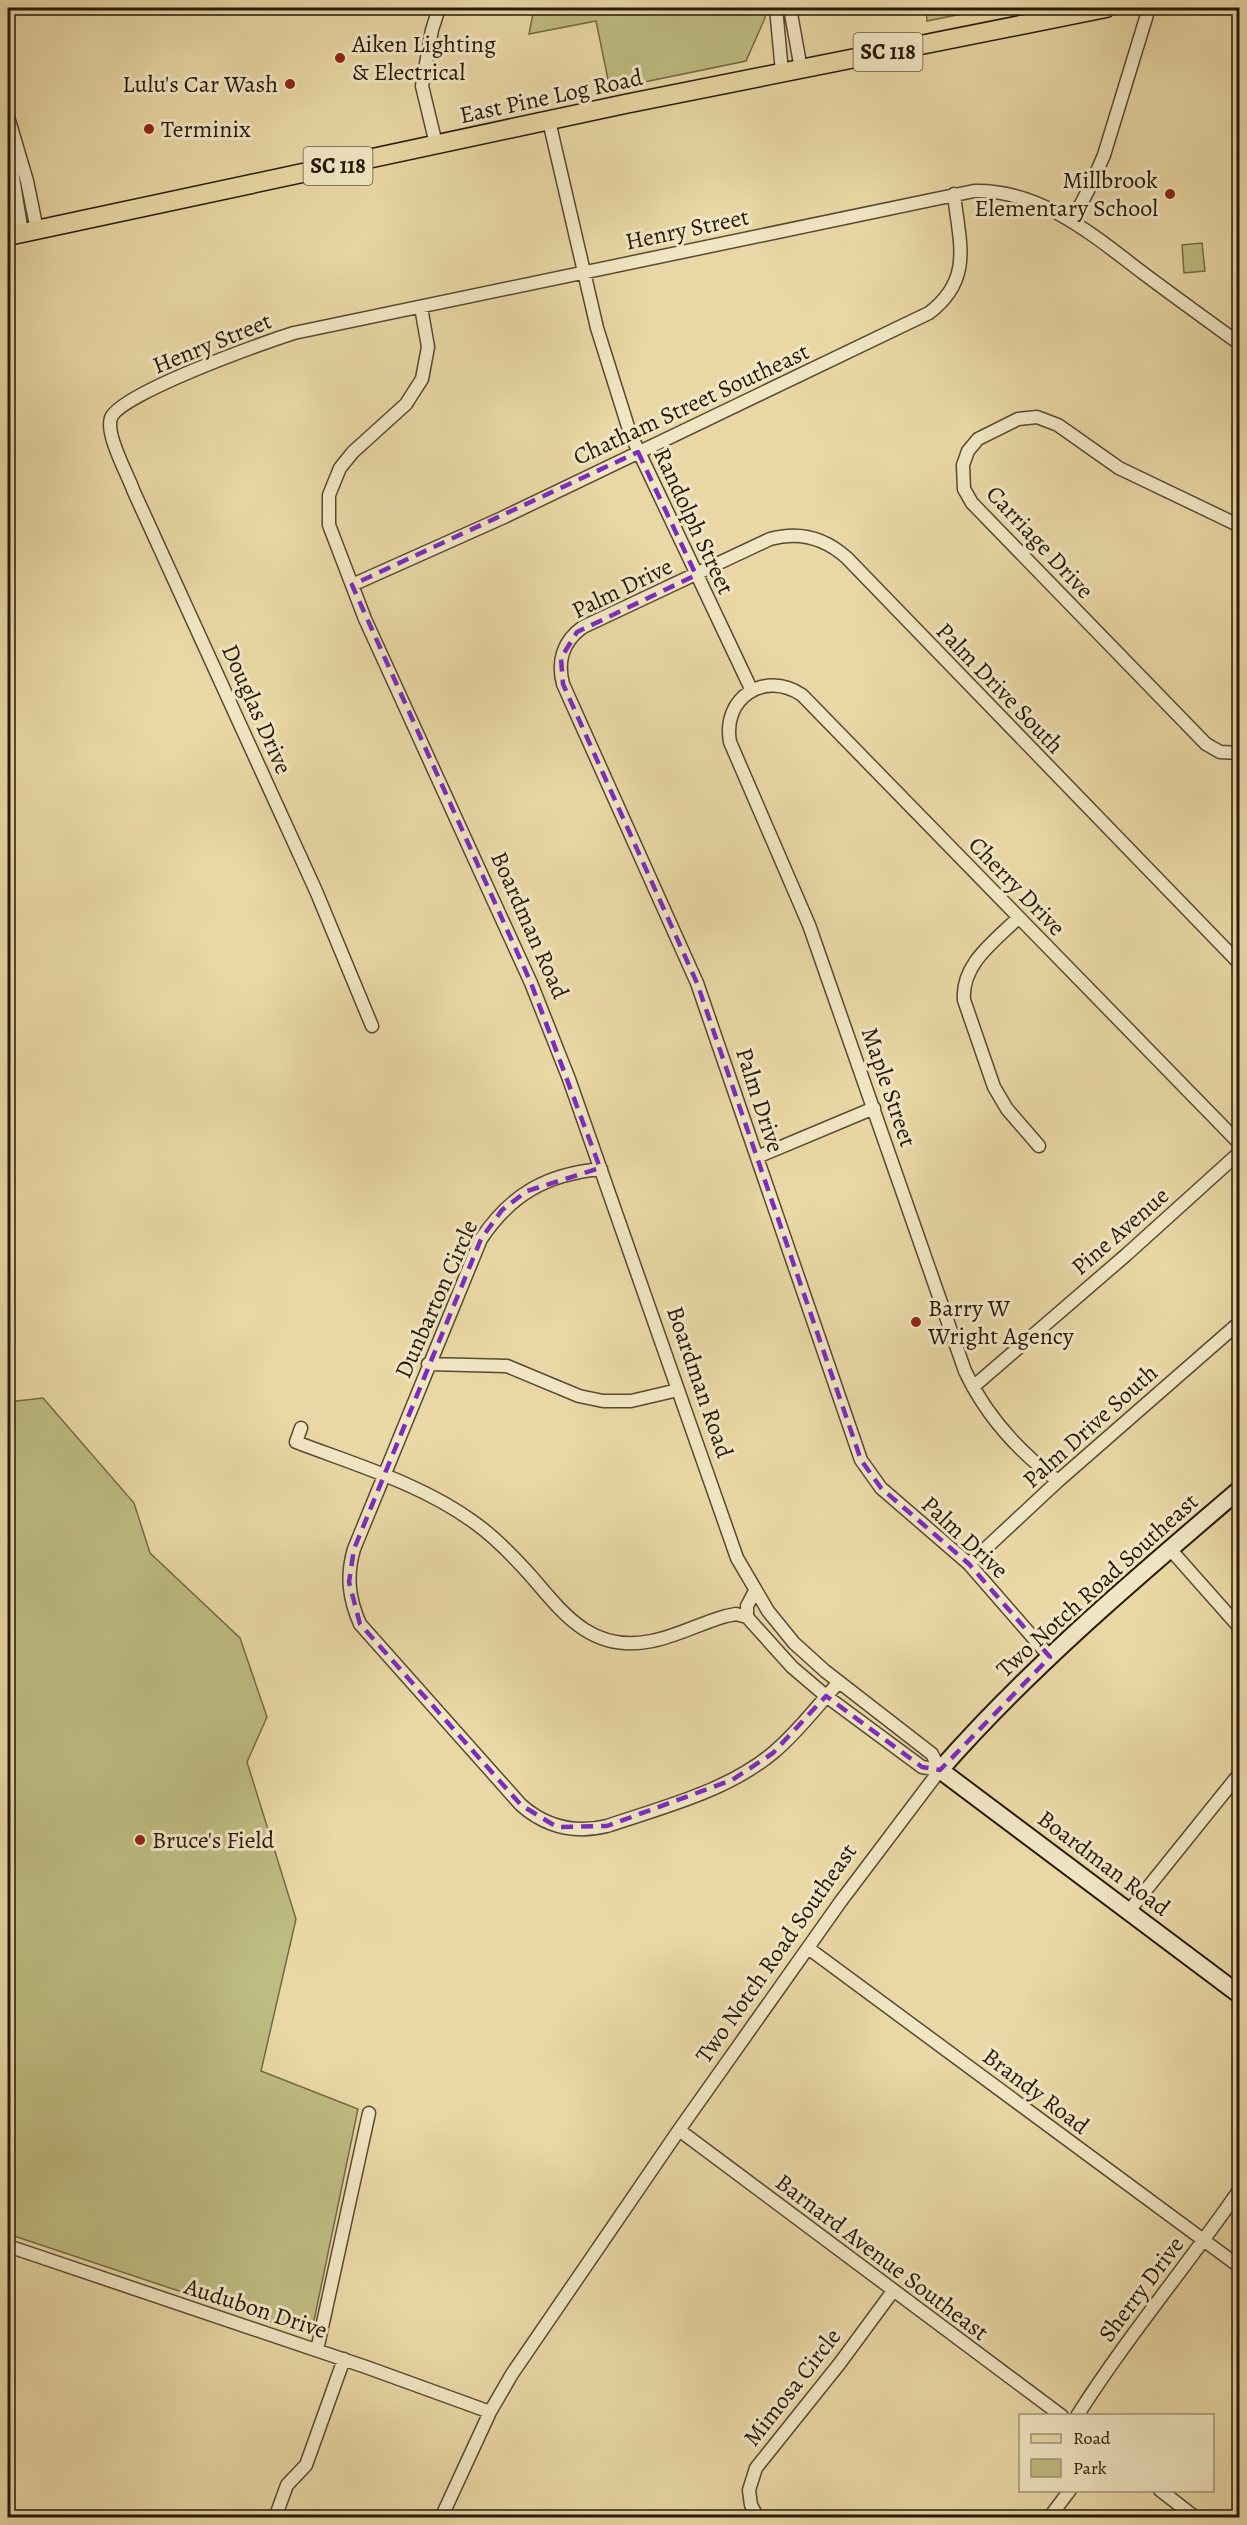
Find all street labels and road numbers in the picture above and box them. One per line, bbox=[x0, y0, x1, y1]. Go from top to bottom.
road number: SC 118 bbox=[854, 33, 922, 71]
street label: East Pine Log Road bbox=[456, 61, 646, 131]
road number: SC 118 bbox=[304, 147, 372, 185]
street label: Henry Street bbox=[622, 200, 752, 258]
street label: Henry Street bbox=[148, 305, 276, 381]
street label: Chatham Street Southeast bbox=[568, 335, 814, 473]
street label: Randolph Street bbox=[646, 442, 742, 600]
street label: Carriage Drive bbox=[979, 478, 1101, 606]
street label: Palm Drive bbox=[566, 550, 678, 626]
street label: Palm Drive South bbox=[929, 615, 1071, 761]
street label: Douglas Drive bbox=[214, 639, 300, 779]
street label: Cherry Drive bbox=[961, 829, 1073, 943]
street label: Boardman Road bbox=[483, 846, 577, 1004]
street label: Maple Street bbox=[854, 1023, 924, 1151]
street label: Palm Drive bbox=[728, 1044, 792, 1156]
street label: Pine Avenue bbox=[1064, 1180, 1176, 1282]
street label: Dunbarton Circle bbox=[387, 1215, 485, 1383]
street label: Boardman Road bbox=[659, 1302, 741, 1462]
street label: Palm Drive South bbox=[1016, 1357, 1164, 1495]
street label: Two Notch Road Southeast bbox=[989, 1486, 1205, 1684]
street label: Palm Drive bbox=[914, 1488, 1016, 1586]
street label: Boardman Road bbox=[1031, 1803, 1177, 1923]
street label: Two Notch Road Southeast bbox=[688, 1837, 864, 2069]
street label: Brandy Road bbox=[976, 2040, 1096, 2142]
street label: Barnard Avenue Southeast bbox=[769, 2166, 995, 2348]
street label: Sherry Drive bbox=[1091, 2230, 1191, 2348]
street label: Audubon Drive bbox=[180, 2270, 331, 2346]
street label: Mimosa Circle bbox=[736, 2321, 848, 2453]

